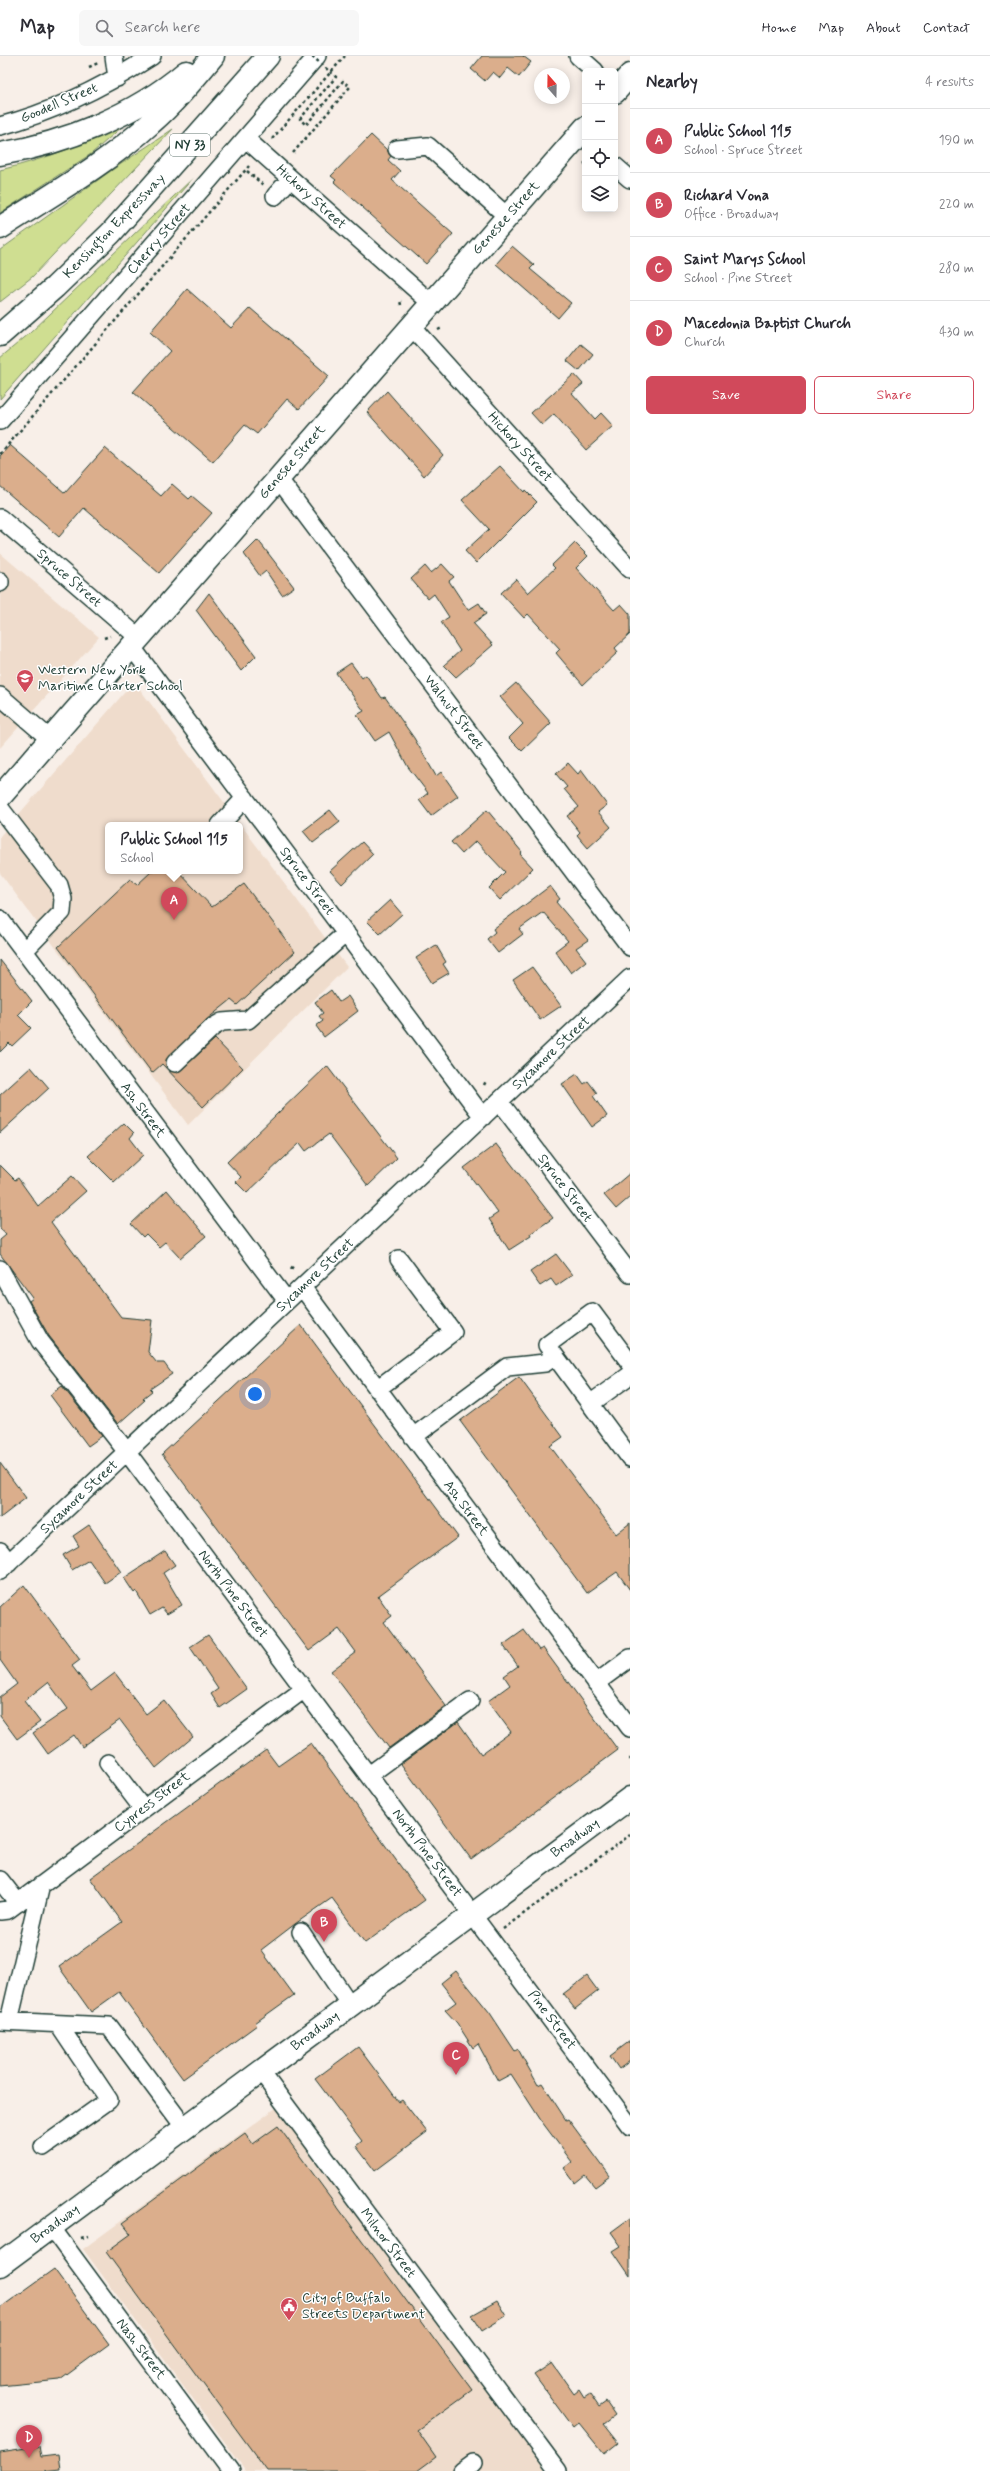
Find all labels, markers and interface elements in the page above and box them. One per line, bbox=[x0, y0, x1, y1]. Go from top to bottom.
search box bbox=[79, 10, 359, 46]
text: Map bbox=[20, 15, 55, 40]
icon: search bbox=[93, 17, 115, 39]
text: Search here bbox=[125, 18, 200, 38]
text: Home bbox=[762, 19, 796, 37]
text: Map bbox=[818, 19, 844, 37]
text: About bbox=[866, 19, 901, 37]
text: Contact bbox=[923, 19, 970, 37]
north arrow bbox=[534, 68, 570, 104]
map controls bbox=[582, 68, 618, 212]
button: + bbox=[582, 68, 618, 104]
text: Nearby bbox=[646, 71, 698, 93]
text: 4 results bbox=[925, 74, 974, 91]
street label: Goodell Street bbox=[18, 79, 100, 127]
button: − bbox=[582, 104, 618, 140]
text: Public School 115 bbox=[684, 122, 792, 142]
text: A bbox=[655, 132, 663, 149]
text: 190 m bbox=[939, 132, 974, 149]
road number: NY 33 bbox=[170, 134, 210, 156]
button: locate bbox=[582, 140, 618, 176]
text: School · Spruce Street bbox=[684, 142, 803, 159]
street label: Hickory Street bbox=[272, 161, 350, 234]
street label: Kensington Expressway bbox=[59, 170, 170, 284]
button: layers bbox=[582, 176, 618, 212]
street label: Genesee Street bbox=[468, 177, 544, 259]
text: Richard Vona bbox=[684, 186, 769, 206]
text: B bbox=[655, 196, 663, 213]
text: 220 m bbox=[939, 196, 974, 213]
street label: Cherry Street bbox=[123, 199, 195, 278]
text: Office · Broadway bbox=[684, 206, 779, 223]
text: Saint Marys School bbox=[684, 250, 806, 270]
text: C bbox=[654, 260, 664, 277]
text: 280 m bbox=[939, 260, 974, 277]
text: School · Pine Street bbox=[684, 270, 793, 287]
text: Macedonia Baptist Church bbox=[684, 314, 851, 334]
text: D bbox=[655, 324, 663, 341]
text: 430 m bbox=[939, 324, 974, 341]
text: Church bbox=[684, 334, 725, 351]
button: Save bbox=[646, 376, 806, 414]
button: Share bbox=[814, 376, 974, 414]
street label: Hickory Street bbox=[484, 408, 557, 486]
street label: Genesee Street bbox=[255, 420, 330, 503]
street label: Spruce Street bbox=[33, 545, 105, 611]
place label: Western New York Maritime Charter School bbox=[38, 661, 183, 695]
school or university icon: Western New York Maritime Charter School bbox=[15, 668, 35, 693]
street label: Walnut Street bbox=[420, 671, 488, 753]
popup bbox=[105, 822, 243, 874]
text: Public School 115 bbox=[120, 830, 228, 850]
street label: Spruce Street bbox=[276, 843, 338, 919]
text: School bbox=[120, 850, 154, 867]
pin: A bbox=[161, 887, 187, 920]
street label: Sycamore Street bbox=[508, 1012, 594, 1094]
street label: Ash Street bbox=[116, 1079, 170, 1142]
street label: Spruce Street bbox=[534, 1150, 596, 1226]
street label: Sycamore Street bbox=[272, 1234, 358, 1316]
your location bbox=[245, 1384, 265, 1404]
street label: Sycamore Street bbox=[36, 1456, 122, 1538]
street label: Ash Street bbox=[439, 1477, 493, 1540]
street label: North Pine Street bbox=[194, 1546, 272, 1642]
street label: Cypress Street bbox=[110, 1767, 194, 1836]
street label: North Pine Street bbox=[388, 1805, 466, 1901]
street label: Broadway bbox=[547, 1814, 603, 1862]
pin: B bbox=[311, 1909, 337, 1942]
street label: Pine Street bbox=[524, 1987, 580, 2054]
street label: Broadway bbox=[287, 2007, 343, 2055]
pin: C bbox=[443, 2042, 469, 2075]
street label: Broadway bbox=[27, 2200, 83, 2248]
street label: Milnor Street bbox=[356, 2205, 420, 2281]
place label: City of Buffalo Streets Department bbox=[302, 2289, 426, 2323]
public building icon: City of Buffalo Streets Department bbox=[279, 2296, 299, 2321]
street label: Nash Street bbox=[112, 2315, 170, 2384]
pin: D bbox=[16, 2425, 42, 2458]

